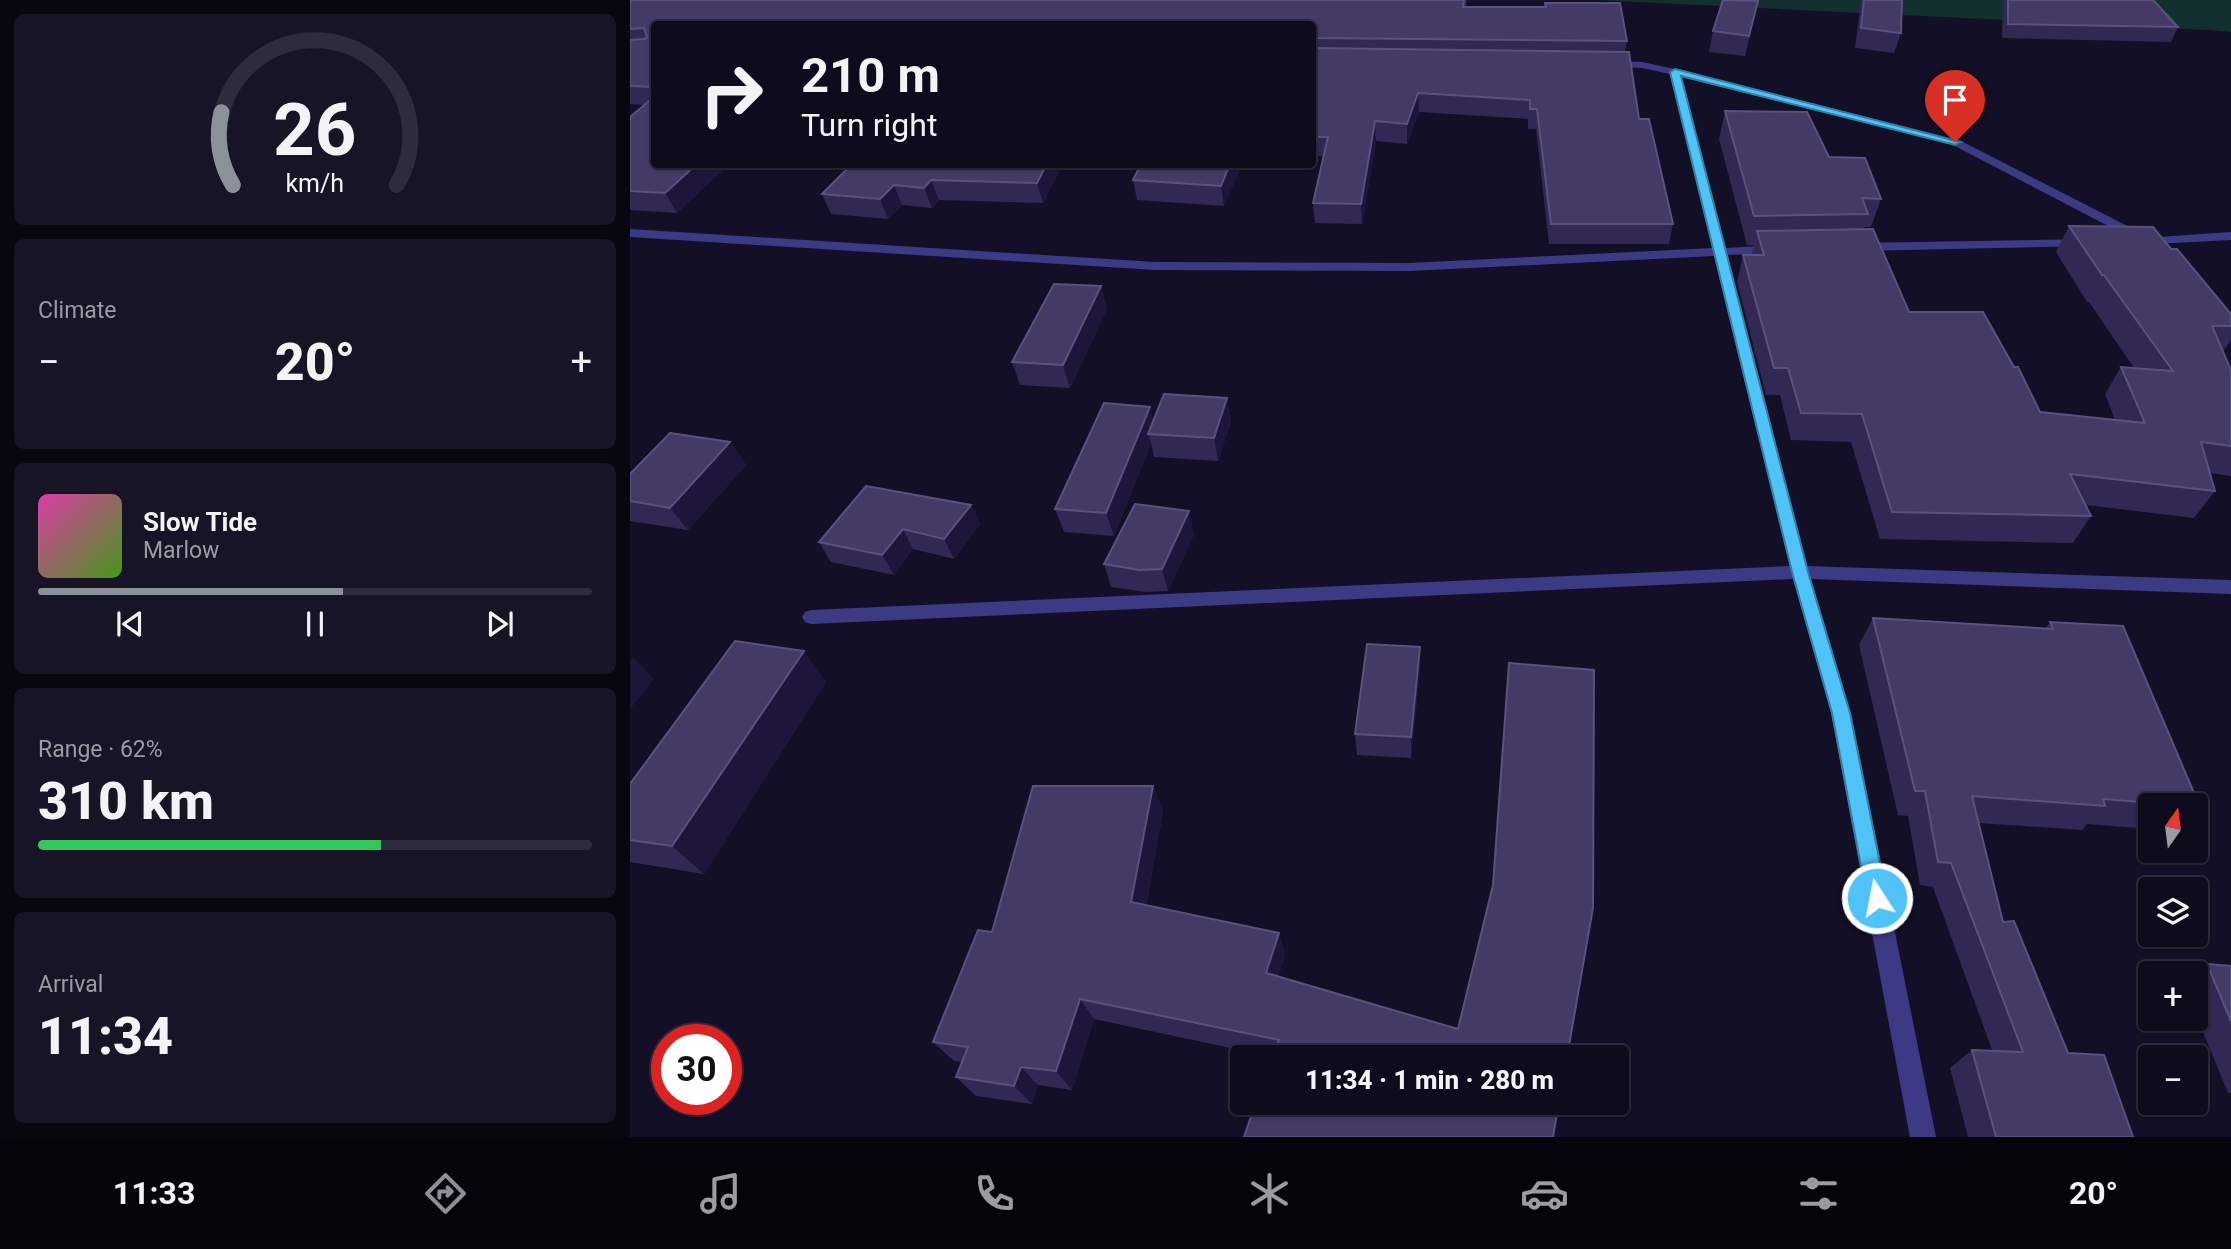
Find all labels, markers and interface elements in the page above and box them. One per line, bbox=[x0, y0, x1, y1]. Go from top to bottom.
text: 210 m bbox=[801, 47, 940, 104]
icon: right bbox=[686, 49, 777, 140]
pin bbox=[1925, 70, 1985, 142]
icon: arrive bbox=[1936, 81, 1974, 119]
text: 26 bbox=[273, 88, 357, 174]
text: Turn right bbox=[801, 106, 937, 144]
text: km/h bbox=[286, 169, 344, 198]
text: Climate bbox=[38, 297, 117, 324]
text: 20° bbox=[275, 332, 355, 393]
text: − bbox=[38, 340, 60, 384]
text: + bbox=[570, 340, 592, 384]
text: Slow Tide bbox=[143, 507, 257, 537]
text: Marlow bbox=[143, 537, 219, 564]
icon: previous bbox=[111, 605, 149, 643]
icon: pause bbox=[296, 605, 334, 643]
icon: next bbox=[481, 605, 519, 643]
text: Range · 62% bbox=[38, 736, 163, 763]
text: 310 km bbox=[38, 771, 214, 832]
north arrow bbox=[2138, 793, 2208, 863]
map controls bbox=[2138, 793, 2208, 1115]
position arrow bbox=[1840, 861, 1914, 935]
button: layers bbox=[2138, 877, 2208, 947]
button: + bbox=[2138, 961, 2208, 1031]
text: Arrival bbox=[38, 971, 103, 998]
text: 11:34 bbox=[38, 1006, 173, 1067]
speed limit sign: 30 bbox=[651, 1024, 742, 1115]
button: − bbox=[2138, 1045, 2208, 1115]
text: 11:34 · 1 min · 280 m bbox=[1305, 1065, 1554, 1095]
icon: directions bbox=[421, 1169, 470, 1218]
icon: music bbox=[696, 1169, 745, 1218]
icon: phone bbox=[970, 1169, 1019, 1218]
icon: climate bbox=[1245, 1169, 1294, 1218]
icon: car bbox=[1520, 1169, 1569, 1218]
icon: filters bbox=[1794, 1169, 1843, 1218]
text: 11:33 bbox=[113, 1174, 195, 1212]
text: 20° bbox=[2069, 1174, 2118, 1212]

